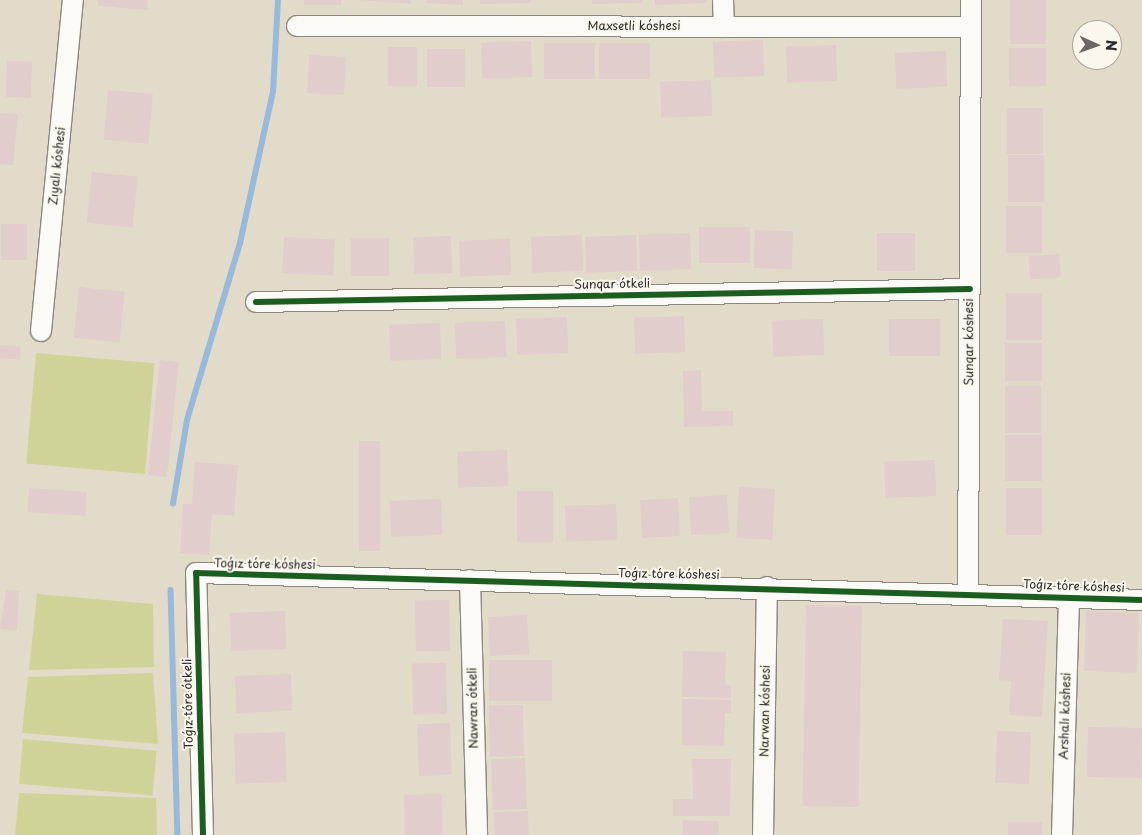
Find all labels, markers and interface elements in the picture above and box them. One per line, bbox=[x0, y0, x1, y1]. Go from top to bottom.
street label: Maxsetli kóshesi bbox=[587, 19, 681, 33]
north arrow bbox=[1072, 20, 1122, 70]
text: N bbox=[1101, 40, 1122, 51]
street label: Zıyalı kóshesi bbox=[46, 126, 68, 206]
street label: Sunqar ótkeli bbox=[573, 276, 651, 292]
street label: Sunqar kóshesi bbox=[962, 298, 976, 386]
street label: Toǵız tóre kóshesi bbox=[214, 556, 316, 572]
street label: Toǵız tóre kóshesi bbox=[618, 566, 720, 582]
street label: Toǵız tóre kóshesi bbox=[1023, 577, 1125, 595]
street label: Toǵız tóre ótkeli bbox=[180, 658, 196, 750]
street label: Narwan kóshesi bbox=[757, 665, 773, 757]
street label: Nawran ótkeli bbox=[465, 667, 481, 749]
street label: Arshalı kóshesi bbox=[1056, 672, 1074, 760]

